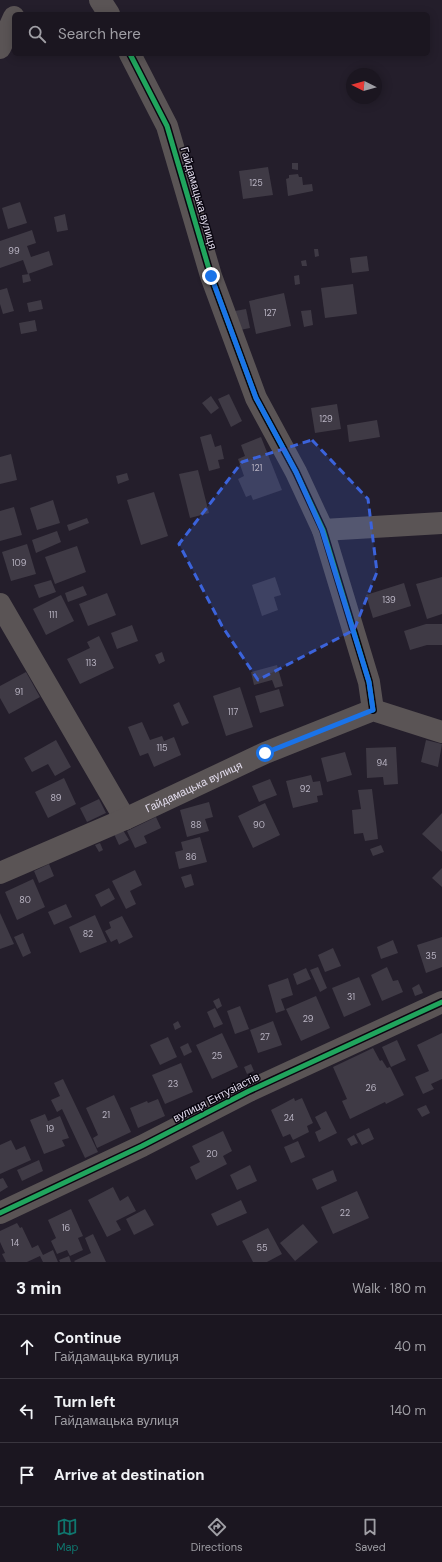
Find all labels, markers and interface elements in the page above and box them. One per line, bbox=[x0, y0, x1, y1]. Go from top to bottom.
search box bbox=[12, 12, 430, 56]
icon: search bbox=[26, 23, 48, 45]
text: Search here bbox=[58, 24, 141, 44]
north arrow bbox=[346, 68, 382, 104]
street label: Гайдамацька вулиця bbox=[178, 145, 220, 251]
house number: 125 bbox=[249, 177, 263, 189]
house number: 99 bbox=[8, 245, 20, 257]
route end bbox=[202, 267, 220, 285]
house number: 127 bbox=[264, 307, 277, 319]
house number: 129 bbox=[319, 413, 333, 425]
house number: 121 bbox=[252, 462, 263, 474]
house number: 109 bbox=[12, 557, 27, 569]
house number: 139 bbox=[382, 594, 396, 606]
house number: 111 bbox=[49, 609, 57, 621]
house number: 113 bbox=[86, 657, 96, 669]
house number: 91 bbox=[15, 686, 23, 698]
house number: 117 bbox=[228, 706, 238, 718]
house number: 115 bbox=[156, 742, 168, 754]
route start bbox=[256, 744, 274, 762]
house number: 94 bbox=[376, 757, 388, 769]
street label: Гайдамацька вулиця bbox=[143, 758, 244, 816]
house number: 92 bbox=[300, 783, 310, 795]
house number: 89 bbox=[51, 792, 62, 804]
house number: 88 bbox=[191, 819, 201, 831]
house number: 90 bbox=[253, 819, 265, 831]
house number: 86 bbox=[185, 851, 197, 863]
house number: 80 bbox=[19, 894, 31, 906]
house number: 82 bbox=[83, 928, 93, 940]
house number: 35 bbox=[426, 950, 436, 962]
house number: 31 bbox=[347, 991, 355, 1003]
house number: 29 bbox=[303, 1013, 314, 1025]
house number: 27 bbox=[260, 1031, 270, 1043]
house number: 25 bbox=[212, 1050, 222, 1062]
street label: вулиця Ентузіастів bbox=[170, 1069, 262, 1125]
house number: 23 bbox=[168, 1078, 178, 1090]
house number: 26 bbox=[366, 1082, 377, 1094]
house number: 21 bbox=[102, 1109, 110, 1121]
house number: 24 bbox=[284, 1112, 295, 1124]
house number: 19 bbox=[46, 1123, 55, 1135]
house number: 20 bbox=[206, 1148, 218, 1160]
house number: 22 bbox=[340, 1207, 350, 1219]
house number: 16 bbox=[62, 1222, 71, 1234]
house number: 14 bbox=[11, 1237, 20, 1249]
house number: 55 bbox=[257, 1242, 267, 1254]
text: 3 min bbox=[16, 1277, 61, 1299]
text: Walk · 180 m bbox=[352, 1280, 426, 1297]
text: Continue bbox=[54, 1328, 122, 1348]
icon: ahead bbox=[16, 1336, 38, 1358]
text: 40 m bbox=[394, 1338, 426, 1355]
text: Гайдамацька вулиця bbox=[54, 1348, 179, 1365]
text: Turn left bbox=[54, 1392, 115, 1412]
icon: left bbox=[16, 1400, 38, 1422]
text: 140 m bbox=[390, 1402, 426, 1419]
text: Гайдамацька вулиця bbox=[54, 1412, 179, 1429]
icon: arrive bbox=[16, 1464, 38, 1486]
text: Arrive at destination bbox=[54, 1465, 205, 1485]
tab: Map bbox=[56, 1516, 78, 1554]
tab: Directions bbox=[191, 1516, 243, 1554]
tab: Saved bbox=[355, 1516, 386, 1554]

